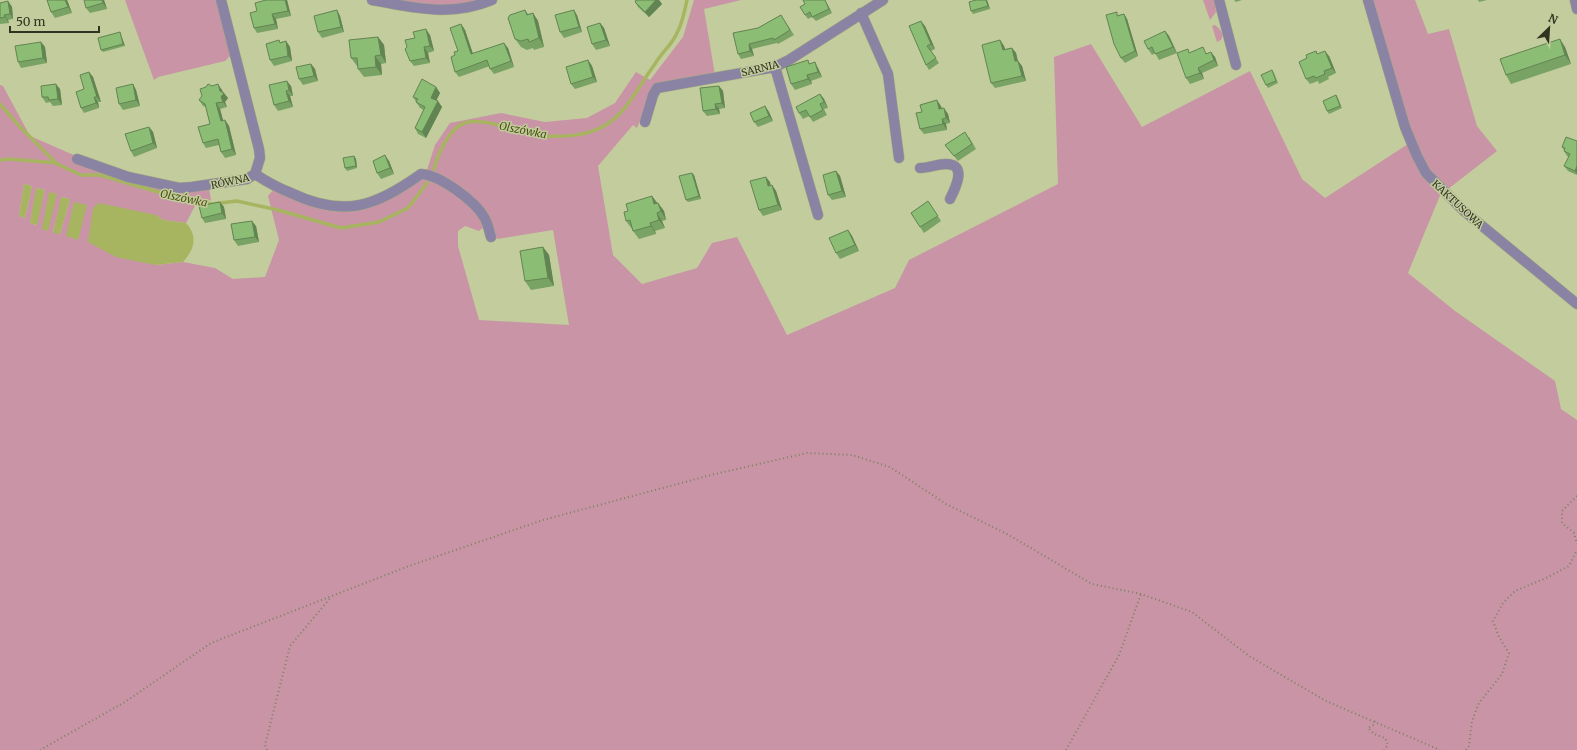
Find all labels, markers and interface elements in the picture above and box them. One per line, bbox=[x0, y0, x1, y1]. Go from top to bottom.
scale bar bbox=[10, 8, 99, 34]
north arrow bbox=[1529, 8, 1569, 48]
text: N bbox=[1546, 11, 1560, 27]
text: 50 m bbox=[16, 14, 45, 29]
street label: SARNIA bbox=[740, 57, 781, 79]
water label: Olszówka bbox=[498, 119, 548, 141]
street label: RÓWNA bbox=[210, 170, 251, 192]
street label: KAKTUSOWA bbox=[1429, 177, 1487, 232]
water label: Olszówka bbox=[159, 186, 209, 210]

